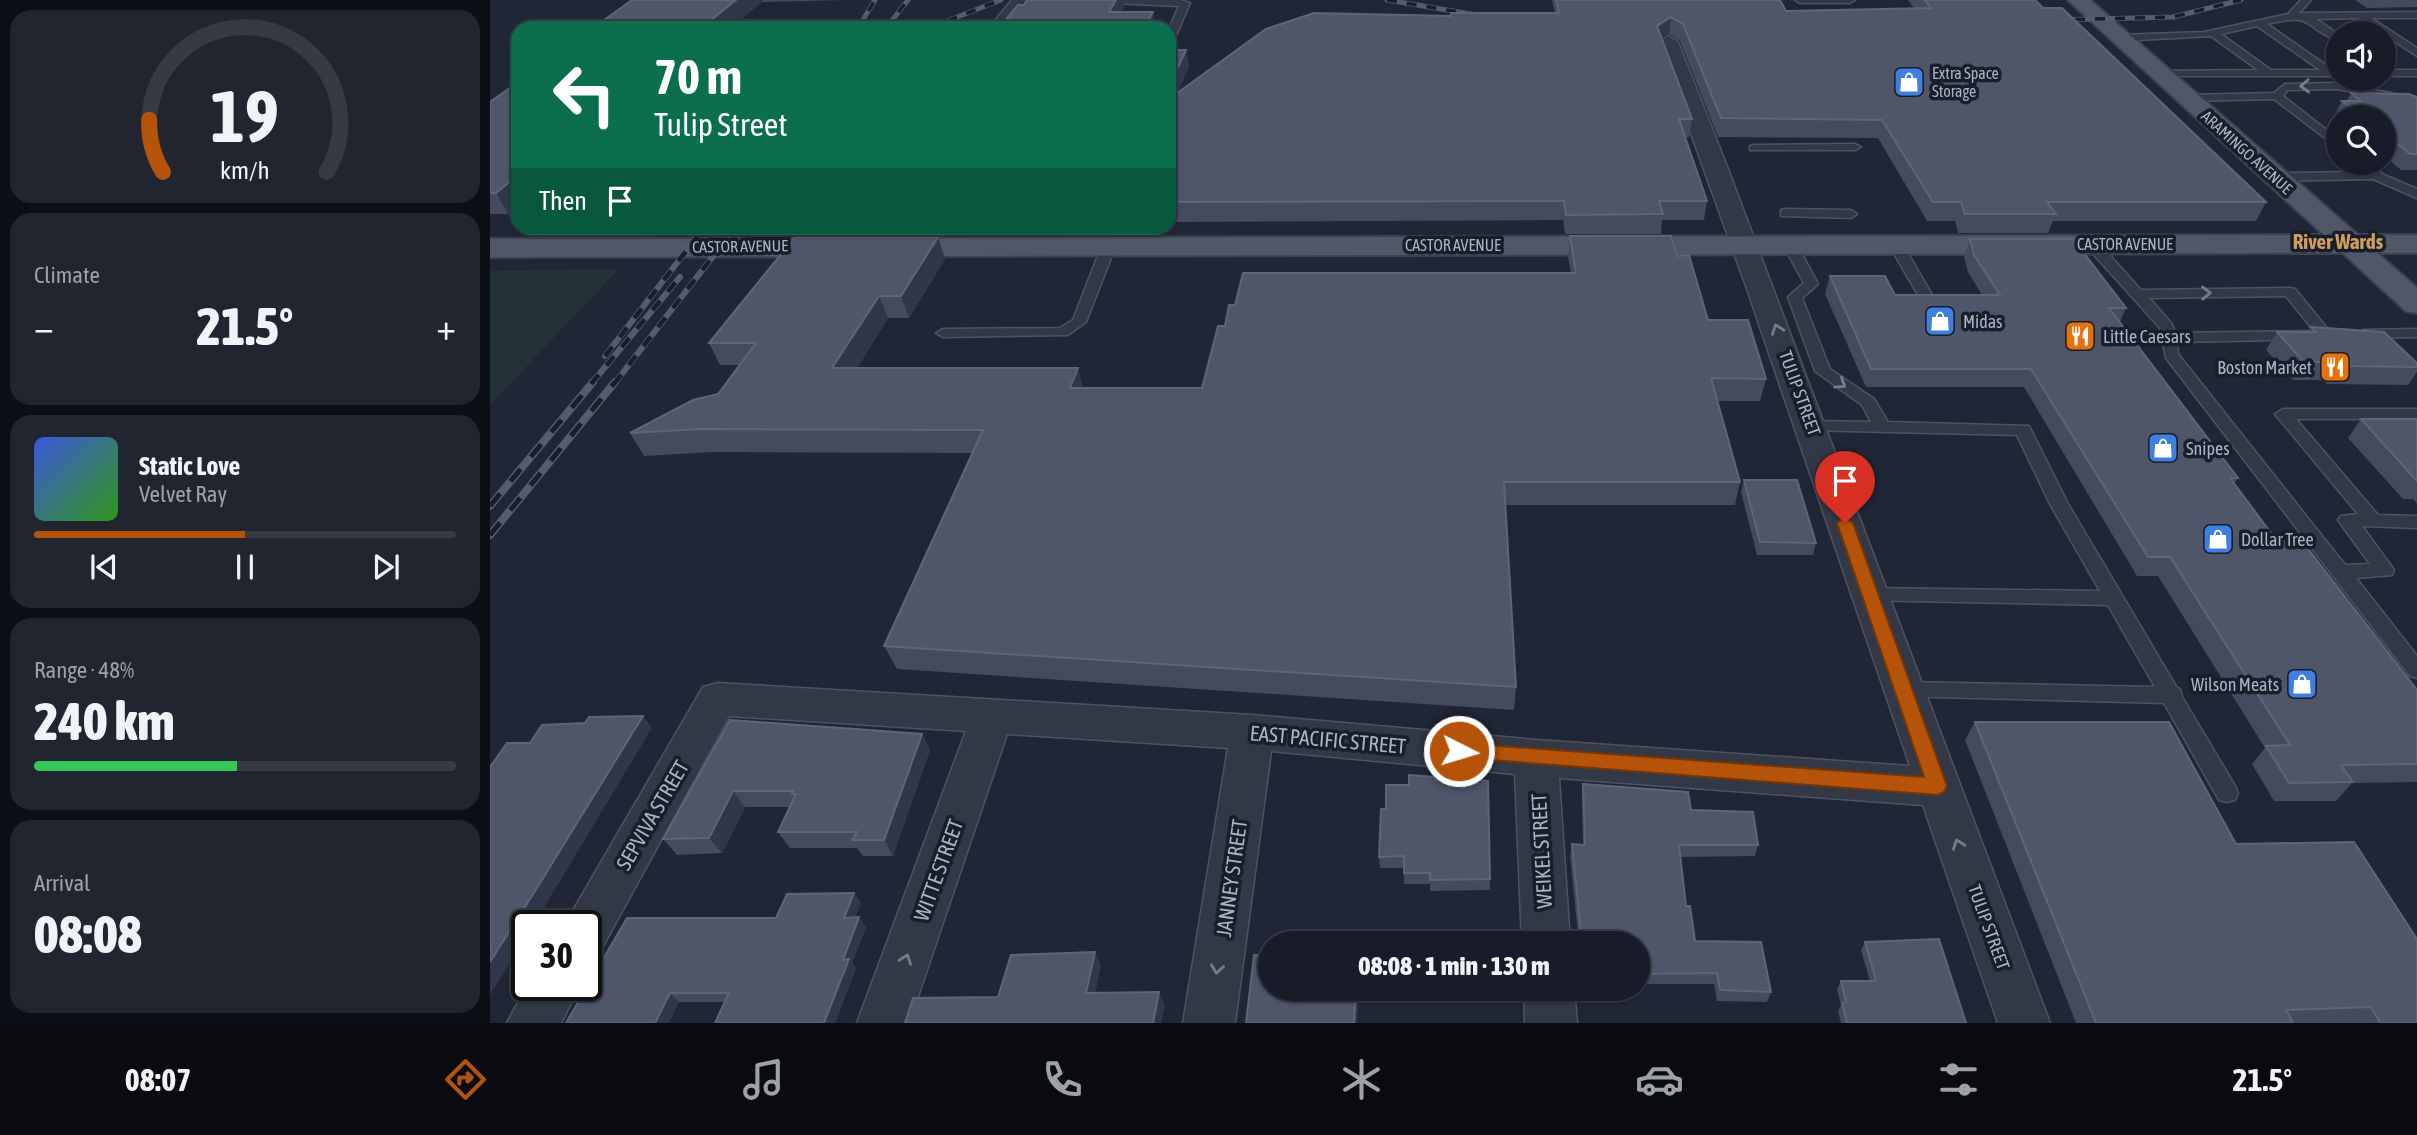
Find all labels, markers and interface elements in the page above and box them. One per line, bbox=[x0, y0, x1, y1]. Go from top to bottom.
map controls bbox=[2326, 21, 2396, 175]
button: sound bbox=[2326, 21, 2396, 91]
text: 70 m bbox=[654, 48, 742, 104]
icon: left bbox=[539, 49, 630, 140]
place label: Extra Space Storage bbox=[1932, 64, 1999, 101]
shop icon: Extra Space Storage bbox=[1892, 65, 1926, 99]
text: 19 bbox=[211, 75, 279, 158]
one-way arrow bbox=[2299, 78, 2309, 94]
button: search bbox=[2326, 105, 2396, 175]
text: Tulip Street bbox=[654, 106, 788, 143]
street label: ARAMINGO AVENUE bbox=[2198, 107, 2296, 198]
text: km/h bbox=[220, 156, 270, 184]
icon: arrive bbox=[601, 182, 639, 220]
text: Then bbox=[539, 186, 587, 216]
district label: River Wards bbox=[2293, 229, 2384, 253]
street label: CASTOR AVENUE bbox=[2077, 235, 2173, 253]
street label: CASTOR AVENUE bbox=[692, 236, 788, 256]
street label: CASTOR AVENUE bbox=[1405, 236, 1501, 254]
text: Climate bbox=[34, 262, 100, 288]
one-way arrow bbox=[2201, 285, 2212, 301]
text: 21.5° bbox=[197, 296, 293, 356]
shop icon: Midas bbox=[1923, 304, 1957, 338]
text: − bbox=[34, 305, 54, 348]
text: + bbox=[436, 305, 456, 348]
place label: Midas bbox=[1963, 311, 2002, 332]
restaurant icon: Little Caesars bbox=[2063, 319, 2097, 353]
one-way arrow bbox=[1771, 324, 1785, 336]
place label: Little Caesars bbox=[2103, 326, 2191, 347]
street label: TULIP STREET bbox=[1775, 348, 1825, 439]
restaurant icon: Boston Market bbox=[2318, 350, 2352, 384]
place label: Boston Market bbox=[2217, 357, 2312, 378]
one-way arrow bbox=[1833, 376, 1846, 388]
shop icon: Snipes bbox=[2146, 431, 2180, 465]
place label: Snipes bbox=[2186, 438, 2230, 459]
text: Static Love bbox=[139, 451, 240, 481]
pin bbox=[1815, 451, 1875, 523]
icon: arrive bbox=[1826, 462, 1864, 500]
text: Velvet Ray bbox=[139, 481, 227, 507]
shop icon: Dollar Tree bbox=[2201, 522, 2235, 556]
place label: Dollar Tree bbox=[2241, 529, 2314, 550]
icon: previous bbox=[85, 548, 123, 586]
icon: pause bbox=[226, 548, 264, 586]
icon: next bbox=[367, 548, 405, 586]
text: Range · 48% bbox=[34, 657, 134, 683]
shop icon: Wilson Meats bbox=[2285, 667, 2319, 701]
place label: Wilson Meats bbox=[2191, 674, 2279, 695]
text: 240 km bbox=[34, 691, 175, 751]
position arrow bbox=[1422, 714, 1496, 788]
street label: EAST PACIFIC STREET bbox=[1249, 720, 1407, 758]
street label: SEPVIVA STREET bbox=[611, 756, 693, 874]
street label: WEIKEL STREET bbox=[1526, 793, 1556, 909]
street label: WITTE STREET bbox=[909, 816, 967, 924]
street label: JANNEY STREET bbox=[1211, 818, 1251, 938]
one-way arrow bbox=[1952, 839, 1966, 851]
text: Arrival bbox=[34, 870, 90, 896]
street label: TULIP STREET bbox=[1964, 882, 2014, 973]
text: 08:08 bbox=[34, 904, 142, 964]
speed limit sign: 30 bbox=[511, 910, 602, 1001]
text: 08:08 · 1 min · 130 m bbox=[1358, 951, 1550, 981]
one-way arrow bbox=[898, 953, 912, 965]
one-way arrow bbox=[1210, 963, 1225, 975]
icon: directions bbox=[441, 1055, 490, 1104]
icon: music bbox=[739, 1055, 788, 1104]
icon: phone bbox=[1038, 1055, 1087, 1104]
icon: climate bbox=[1337, 1055, 1386, 1104]
icon: car bbox=[1635, 1055, 1684, 1104]
icon: filters bbox=[1934, 1055, 1983, 1104]
text: 08:07 bbox=[125, 1061, 191, 1098]
text: 21.5° bbox=[2232, 1061, 2292, 1098]

